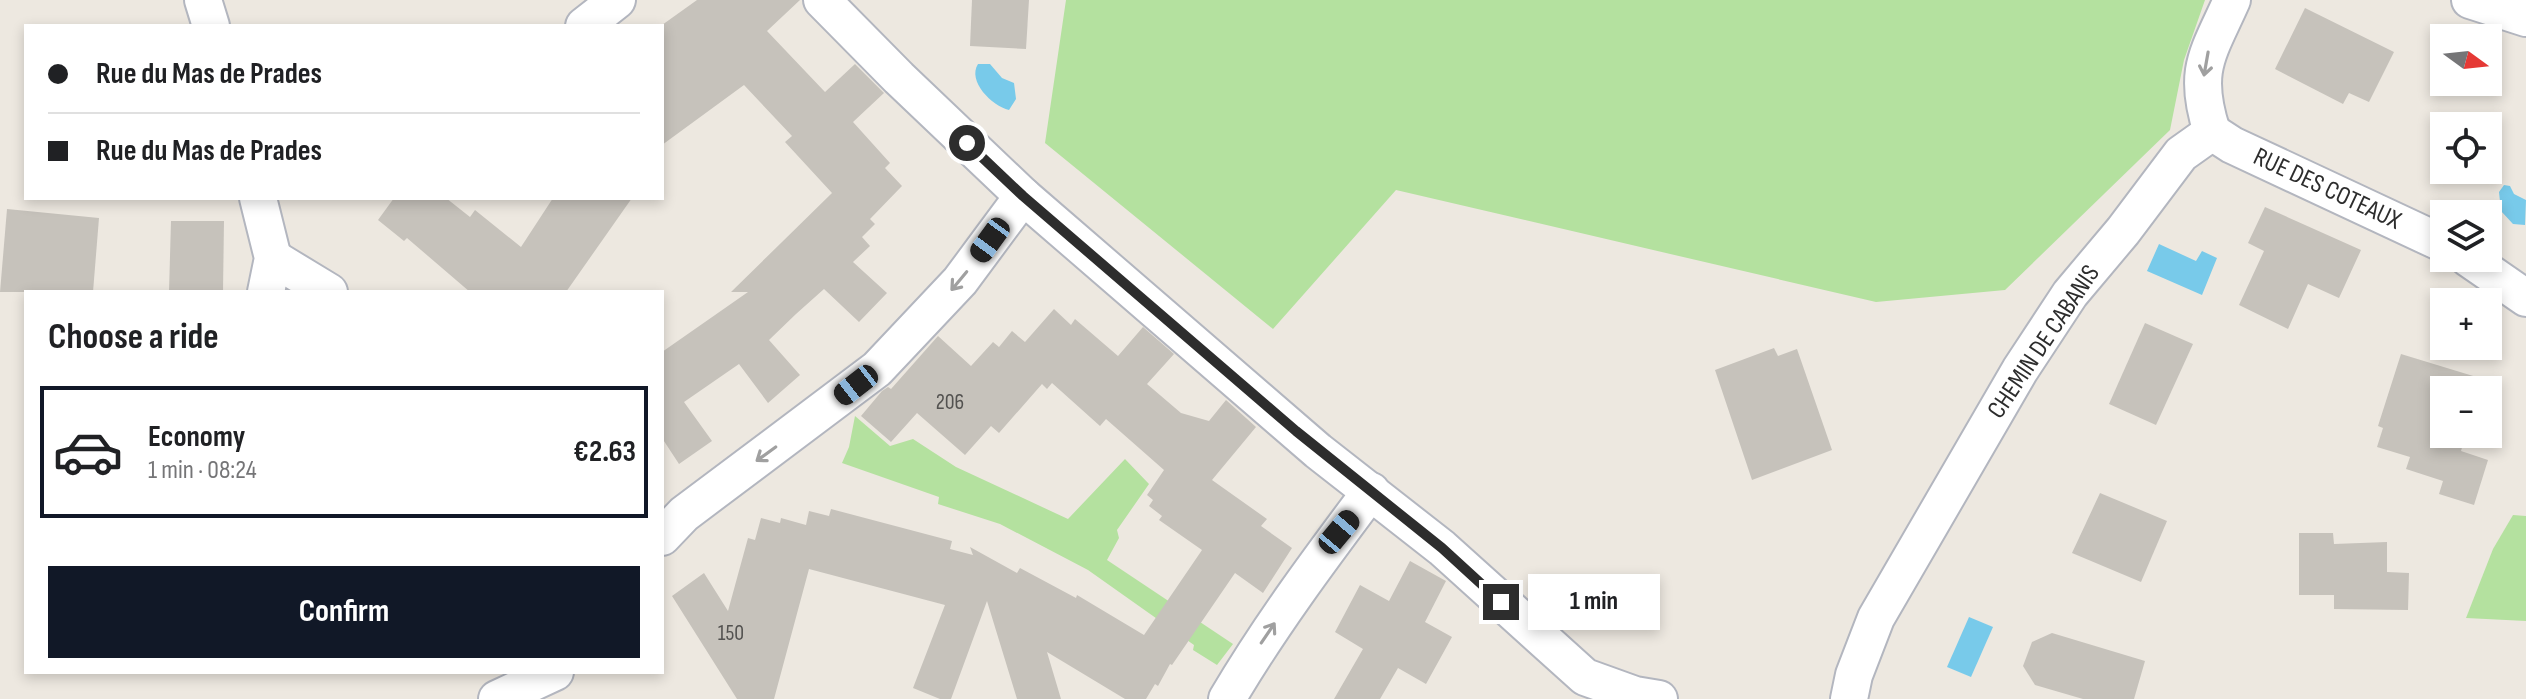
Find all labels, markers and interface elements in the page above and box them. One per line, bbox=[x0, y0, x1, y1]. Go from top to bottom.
north arrow bbox=[2430, 24, 2502, 96]
map controls bbox=[2430, 24, 2502, 448]
one-way arrow bbox=[2197, 50, 2212, 76]
text: Rue du Mas de Prades bbox=[96, 56, 322, 92]
button: locate bbox=[2430, 112, 2502, 184]
route start bbox=[949, 125, 985, 161]
text: Rue du Mas de Prades bbox=[96, 133, 322, 169]
street label: RUE DES COTEAUX bbox=[2248, 141, 2406, 237]
button: layers bbox=[2430, 200, 2502, 272]
car bbox=[966, 214, 1014, 266]
street label: CHEMIN DE CABANIS bbox=[1981, 259, 2107, 425]
one-way arrow bbox=[950, 270, 968, 290]
button: + bbox=[2430, 288, 2502, 360]
text: Choose a ride bbox=[48, 316, 219, 359]
car bbox=[830, 361, 882, 409]
button: − bbox=[2430, 376, 2502, 448]
house number: 206 bbox=[936, 389, 964, 416]
icon: car bbox=[52, 416, 124, 488]
text: Economy bbox=[148, 419, 245, 455]
text: €2.63 bbox=[573, 434, 636, 470]
one-way arrow bbox=[756, 446, 778, 462]
text: 1 min · 08:24 bbox=[148, 455, 257, 486]
car bbox=[1314, 506, 1364, 558]
button: Confirm bbox=[48, 566, 640, 658]
callout: 1 min bbox=[1529, 574, 1661, 630]
route end bbox=[1483, 584, 1519, 620]
text: 1 min bbox=[1570, 586, 1618, 617]
house number: 150 bbox=[718, 620, 744, 647]
one-way arrow bbox=[1260, 622, 1276, 644]

